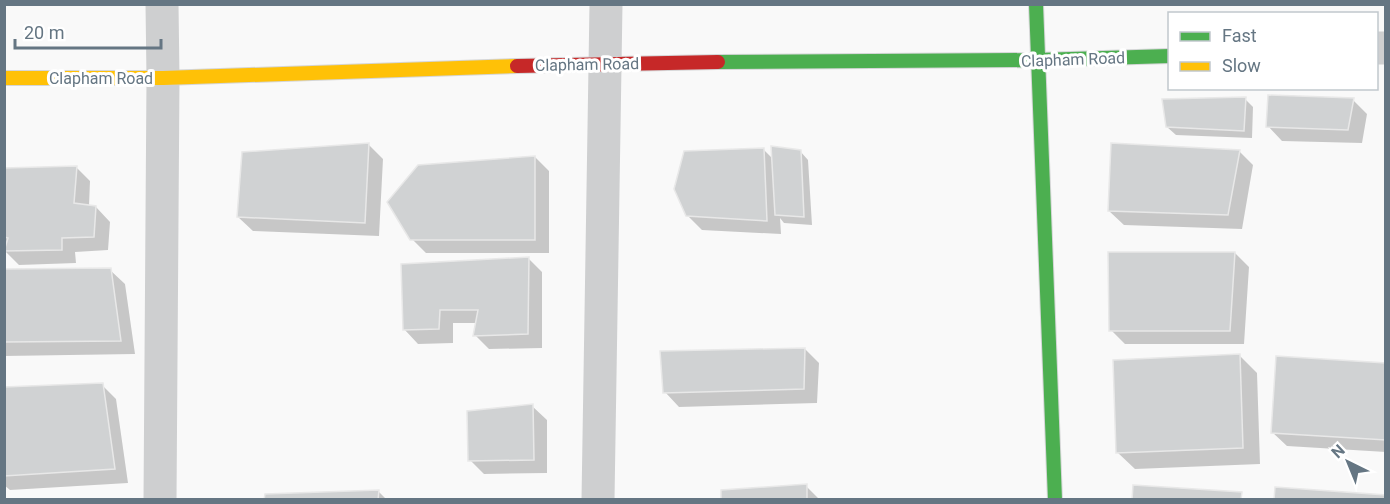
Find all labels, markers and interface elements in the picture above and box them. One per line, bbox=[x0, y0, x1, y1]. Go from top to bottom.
scale bar bbox=[15, 12, 160, 50]
legend bbox=[1168, 12, 1378, 90]
text: 20 m bbox=[24, 22, 64, 43]
text: Fast bbox=[1222, 25, 1257, 46]
street label: Clapham Road bbox=[1021, 48, 1125, 71]
street label: Clapham Road bbox=[535, 54, 639, 75]
text: Slow bbox=[1222, 55, 1261, 76]
street label: Clapham Road bbox=[49, 69, 153, 88]
north arrow bbox=[1318, 432, 1378, 492]
text: N bbox=[1328, 441, 1349, 462]

